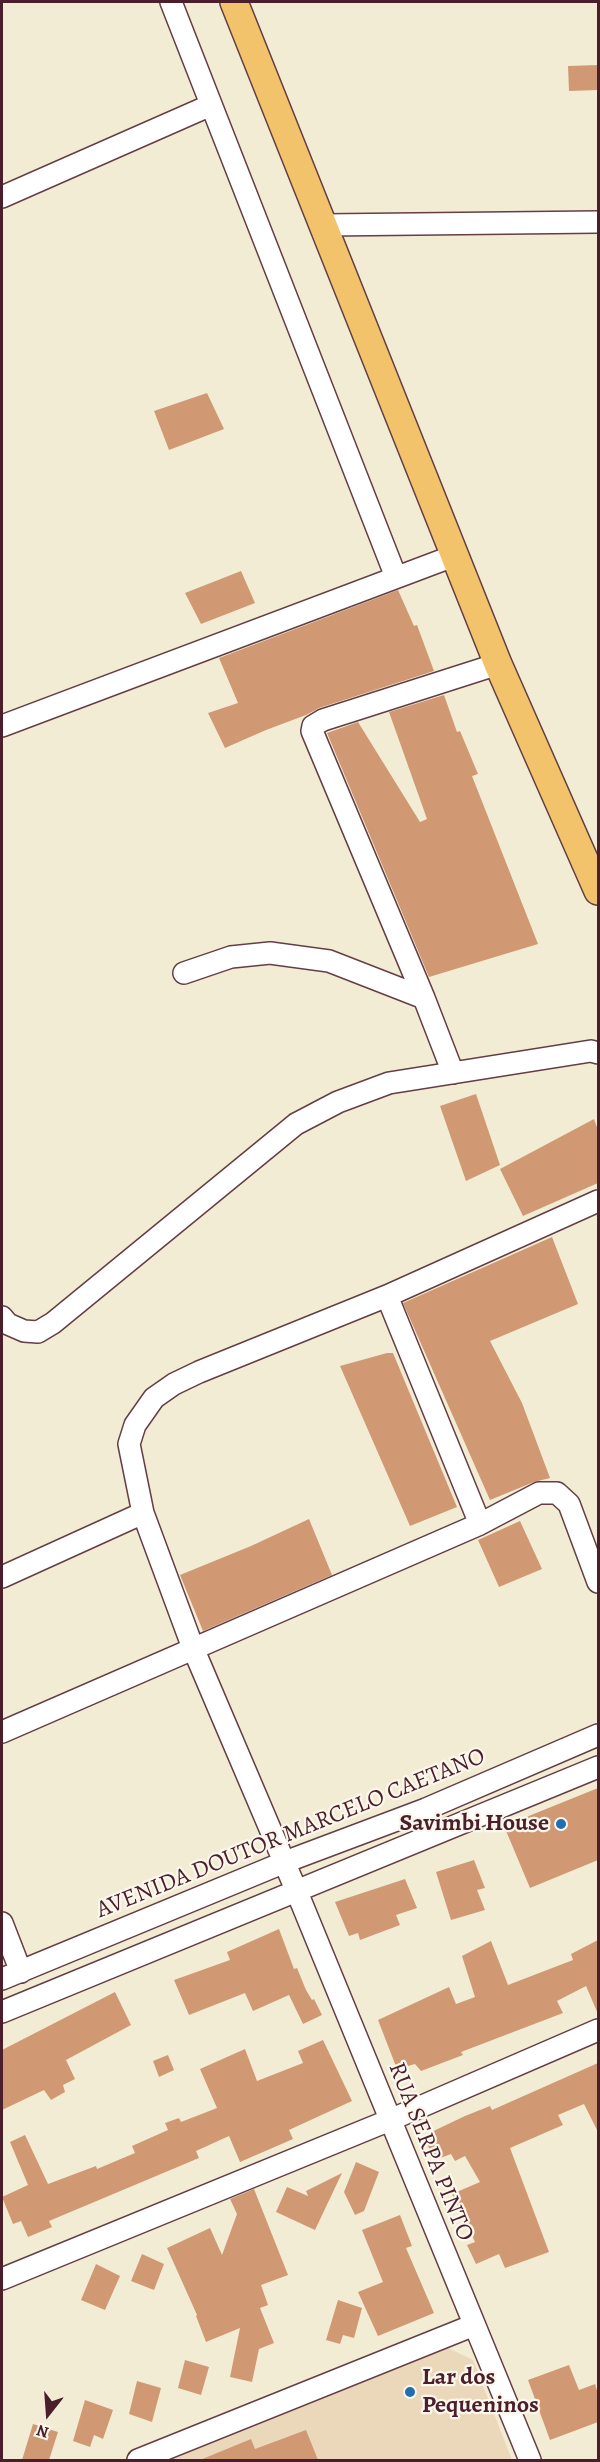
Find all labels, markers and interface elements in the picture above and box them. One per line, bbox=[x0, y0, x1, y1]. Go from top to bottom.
street label: AVENIDA DOUTOR MARCELO CAETANO bbox=[92, 1743, 490, 1925]
place label: Savimbi House bbox=[400, 1810, 549, 1838]
marker: Savimbi House bbox=[554, 1817, 568, 1831]
street label: RUA SERPA PINTO bbox=[381, 2058, 479, 2246]
place label: Lar dos Pequeninos bbox=[422, 2364, 539, 2420]
north arrow bbox=[18, 2384, 78, 2444]
marker: Lar dos Pequeninos bbox=[403, 2385, 417, 2399]
text: N bbox=[34, 2419, 52, 2443]

